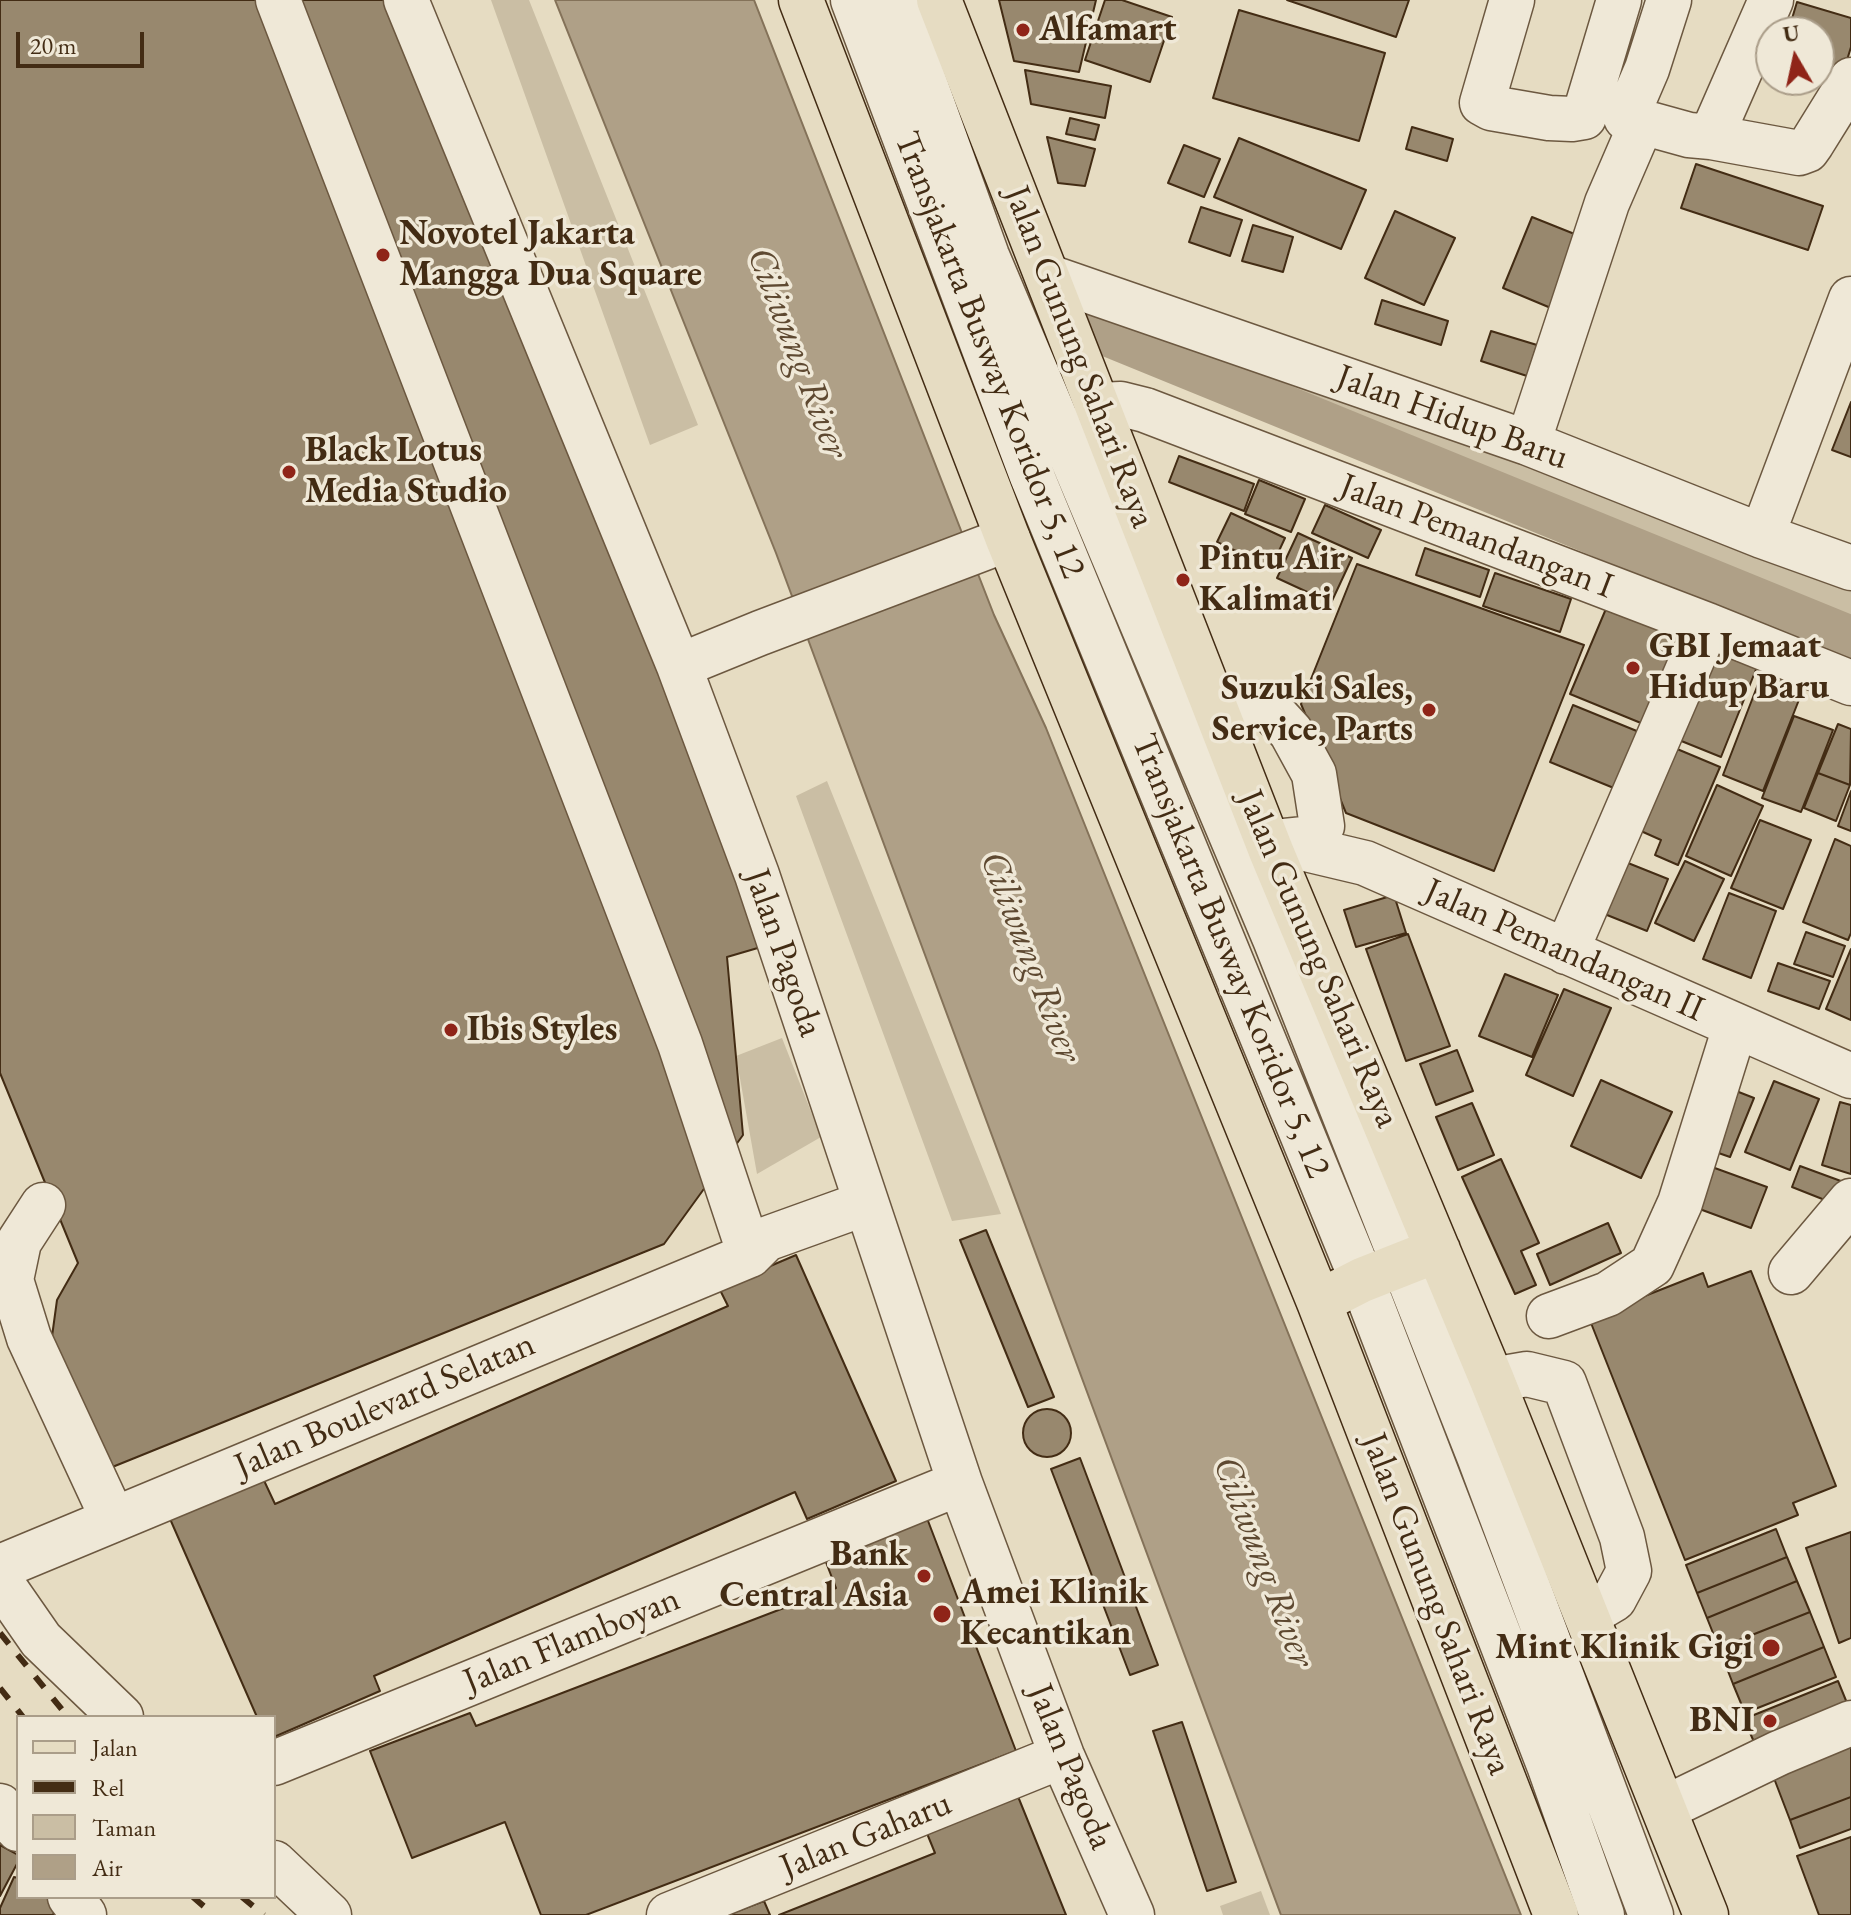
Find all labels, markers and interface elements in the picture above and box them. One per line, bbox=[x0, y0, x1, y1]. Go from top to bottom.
place label: Alfamart bbox=[1039, 8, 1177, 52]
scale bar bbox=[20, 16, 148, 66]
north arrow bbox=[1755, 16, 1835, 96]
text: U bbox=[1781, 18, 1802, 49]
marker: Alfamart bbox=[1014, 21, 1032, 39]
text: 20 m bbox=[30, 30, 77, 61]
street label: Transjakarta Busway Koridor 5, 12 bbox=[884, 126, 1094, 584]
street label: Jalan Gunung Sahari Raya bbox=[994, 180, 1164, 534]
place label: Novotel Jakarta Mangga Dua Square bbox=[399, 212, 702, 297]
water label: Ciliwung River bbox=[736, 241, 858, 465]
marker: Novotel Jakarta Mangga Dua Square bbox=[374, 246, 392, 264]
street label: Jalan Hidup Baru bbox=[1330, 356, 1574, 480]
place label: Black Lotus Media Studio bbox=[305, 429, 507, 514]
marker: Black Lotus Media Studio bbox=[280, 463, 298, 481]
street label: Jalan Pemandangan I bbox=[1333, 465, 1619, 609]
place label: Pintu Air Kalimati bbox=[1199, 537, 1345, 622]
marker: Pintu Air Kalimati bbox=[1174, 571, 1192, 589]
place label: GBI Jemaat Hidup Baru bbox=[1649, 625, 1829, 710]
marker: GBI Jemaat Hidup Baru bbox=[1624, 659, 1642, 677]
place label: Suzuki Sales, Service, Parts bbox=[1212, 667, 1413, 752]
marker: Suzuki Sales, Service, Parts bbox=[1420, 701, 1438, 719]
street label: Transjakarta Busway Koridor 5, 12 bbox=[1121, 728, 1339, 1184]
street label: Jalan Gunung Sahari Raya bbox=[1227, 784, 1409, 1134]
water label: Ciliwung River bbox=[969, 845, 1091, 1069]
street label: Jalan Pagoda bbox=[734, 864, 832, 1042]
street label: Jalan Pemandangan II bbox=[1417, 870, 1711, 1032]
place label: Ibis Styles bbox=[467, 1008, 617, 1052]
marker: Ibis Styles bbox=[442, 1021, 460, 1039]
street label: Jalan Boulevard Selatan bbox=[228, 1323, 542, 1489]
street label: Jalan Gunung Sahari Raya bbox=[1351, 1427, 1521, 1781]
water label: Ciliwung River bbox=[1202, 1450, 1324, 1674]
place label: Bank Central Asia bbox=[719, 1533, 908, 1618]
marker: Bank Central Asia bbox=[915, 1567, 933, 1585]
place label: Amei Klinik Kecantikan bbox=[960, 1571, 1148, 1656]
street label: Jalan Flamboyan bbox=[458, 1578, 686, 1704]
marker: Amei Klinik Kecantikan bbox=[931, 1603, 953, 1625]
place label: Mint Klinik Gigi bbox=[1495, 1626, 1753, 1670]
marker: Mint Klinik Gigi bbox=[1760, 1637, 1782, 1659]
street label: Jalan Pagoda bbox=[1017, 1678, 1123, 1856]
place label: BNI bbox=[1689, 1699, 1754, 1743]
marker: BNI bbox=[1761, 1712, 1779, 1730]
legend bbox=[16, 1715, 276, 1899]
text: Jalan bbox=[92, 1732, 138, 1763]
text: Rel bbox=[92, 1772, 124, 1803]
street label: Jalan Gaharu bbox=[774, 1782, 958, 1890]
text: Taman bbox=[92, 1812, 156, 1843]
text: Air bbox=[92, 1852, 123, 1883]

